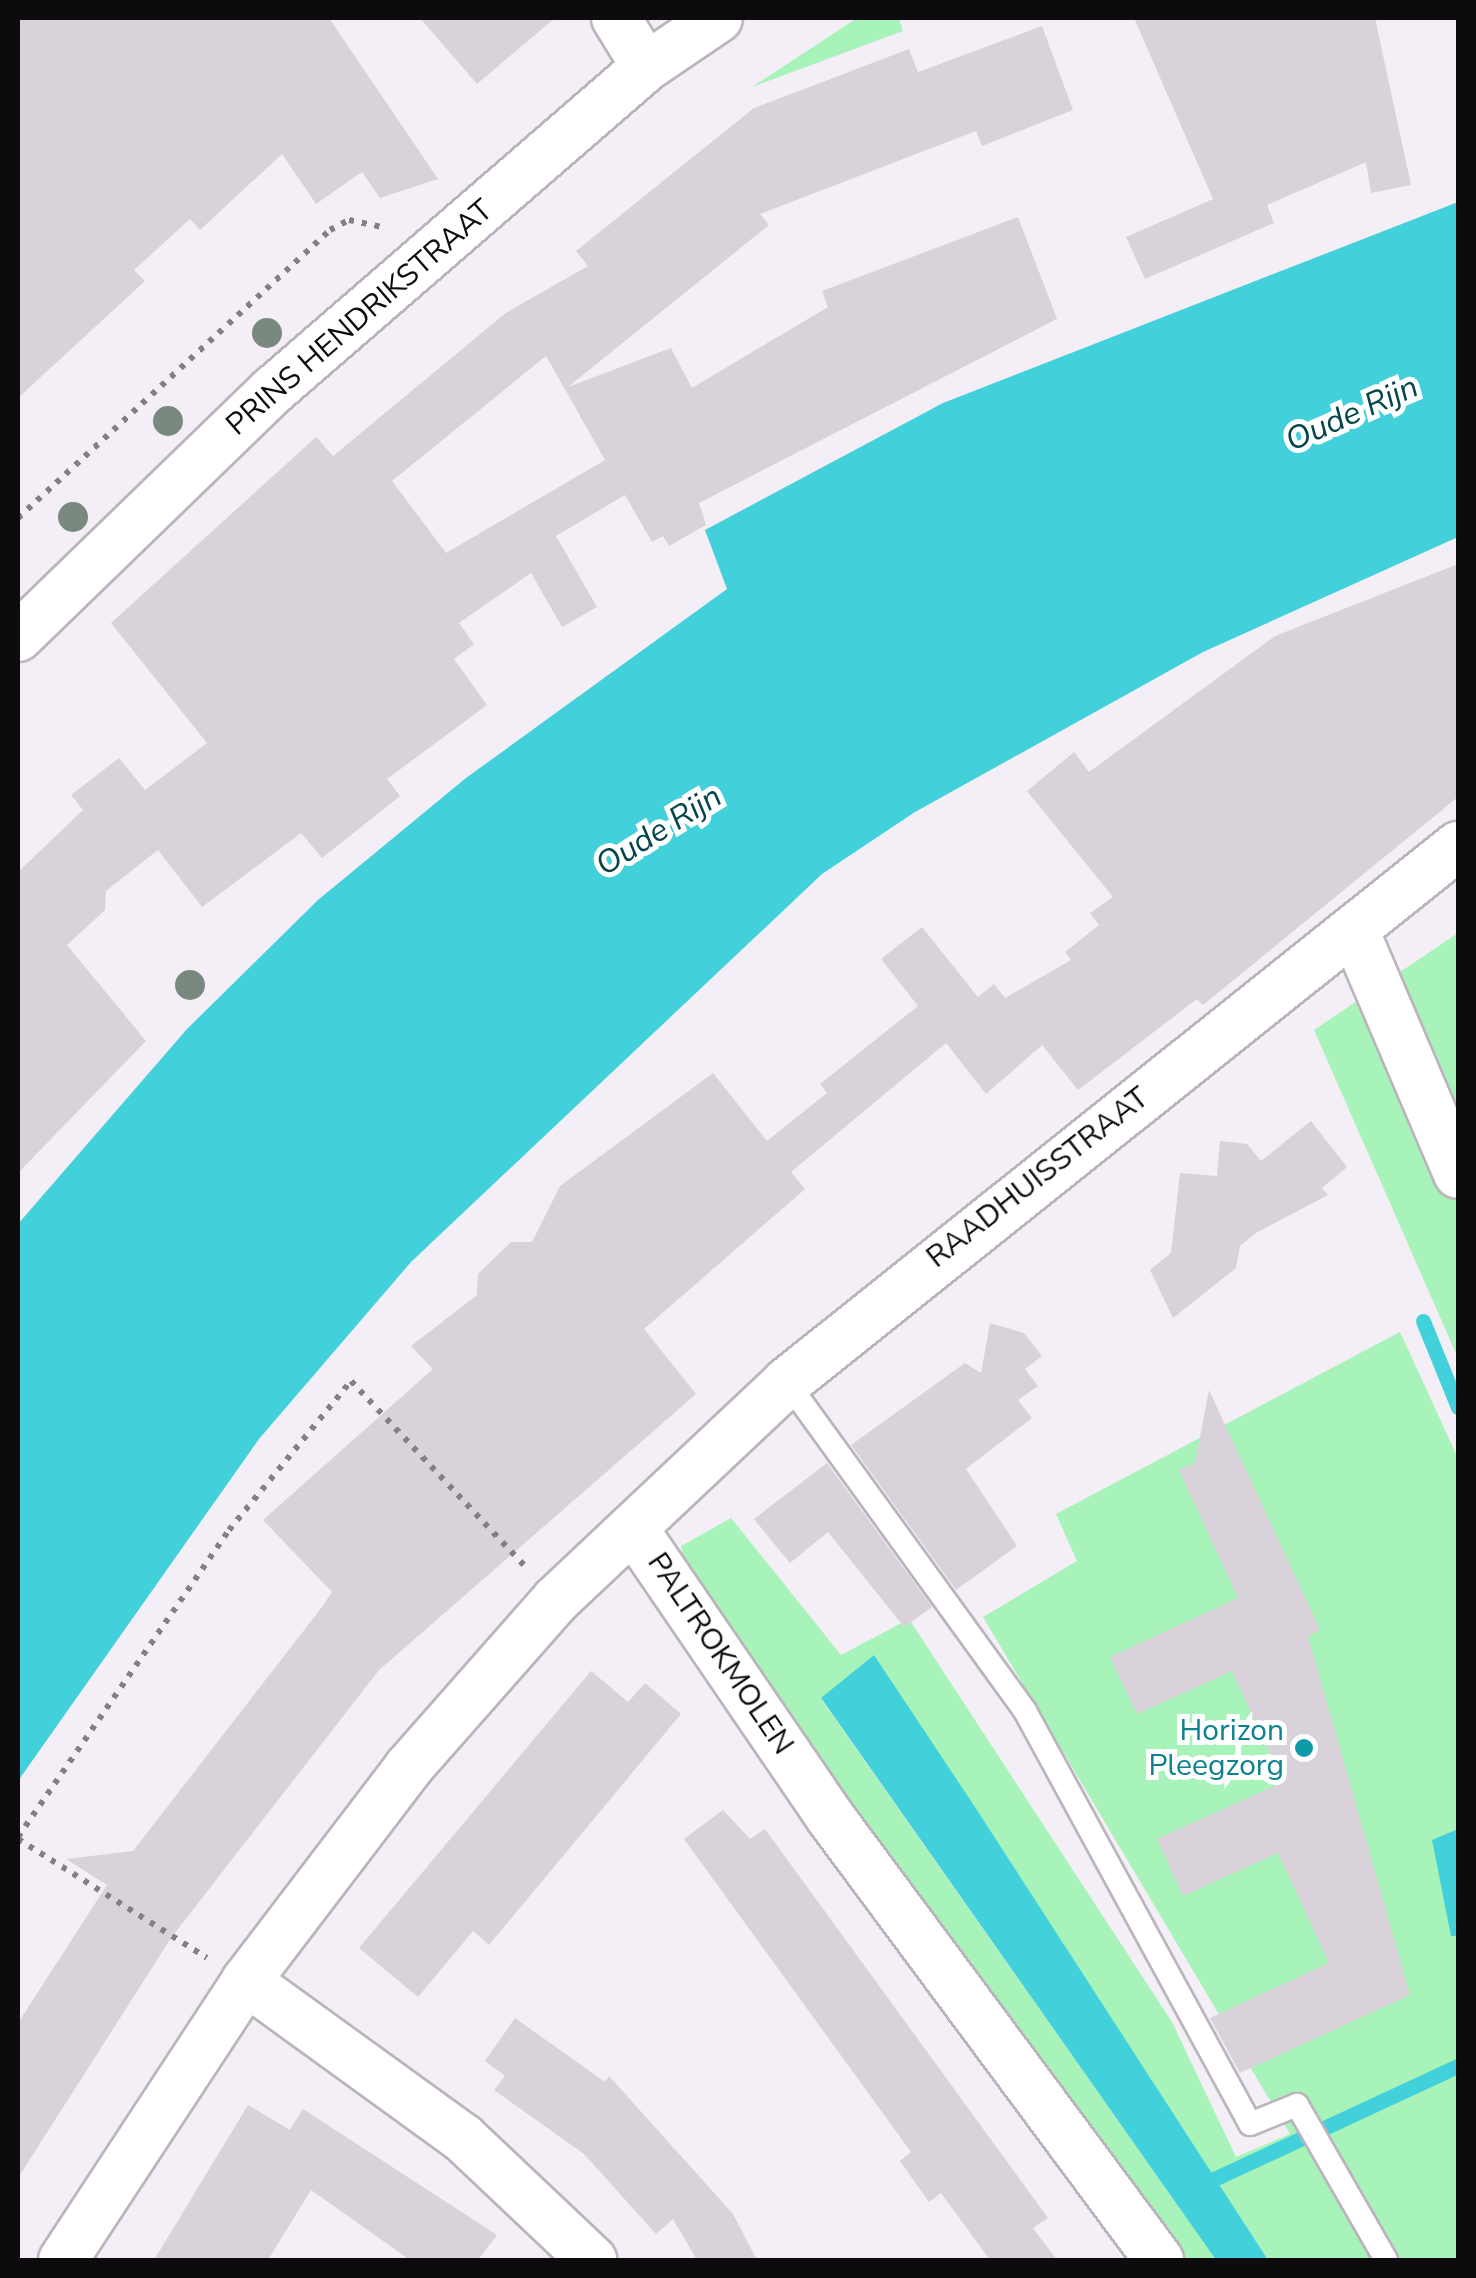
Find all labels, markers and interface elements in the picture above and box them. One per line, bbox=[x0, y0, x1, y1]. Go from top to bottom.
street label: PRINS HENDRIKSTRAAT bbox=[220, 193, 500, 443]
water label: Oude Rijn bbox=[1280, 368, 1424, 460]
water label: Oude Rijn bbox=[589, 777, 729, 885]
street label: RAADHUISSTRAAT bbox=[920, 1080, 1156, 1276]
street label: PALTROKMOLEN bbox=[639, 1546, 801, 1762]
place label: Horizon Pleegzorg bbox=[1148, 1713, 1284, 1784]
marker: Horizon Pleegzorg bbox=[1293, 1737, 1315, 1759]

